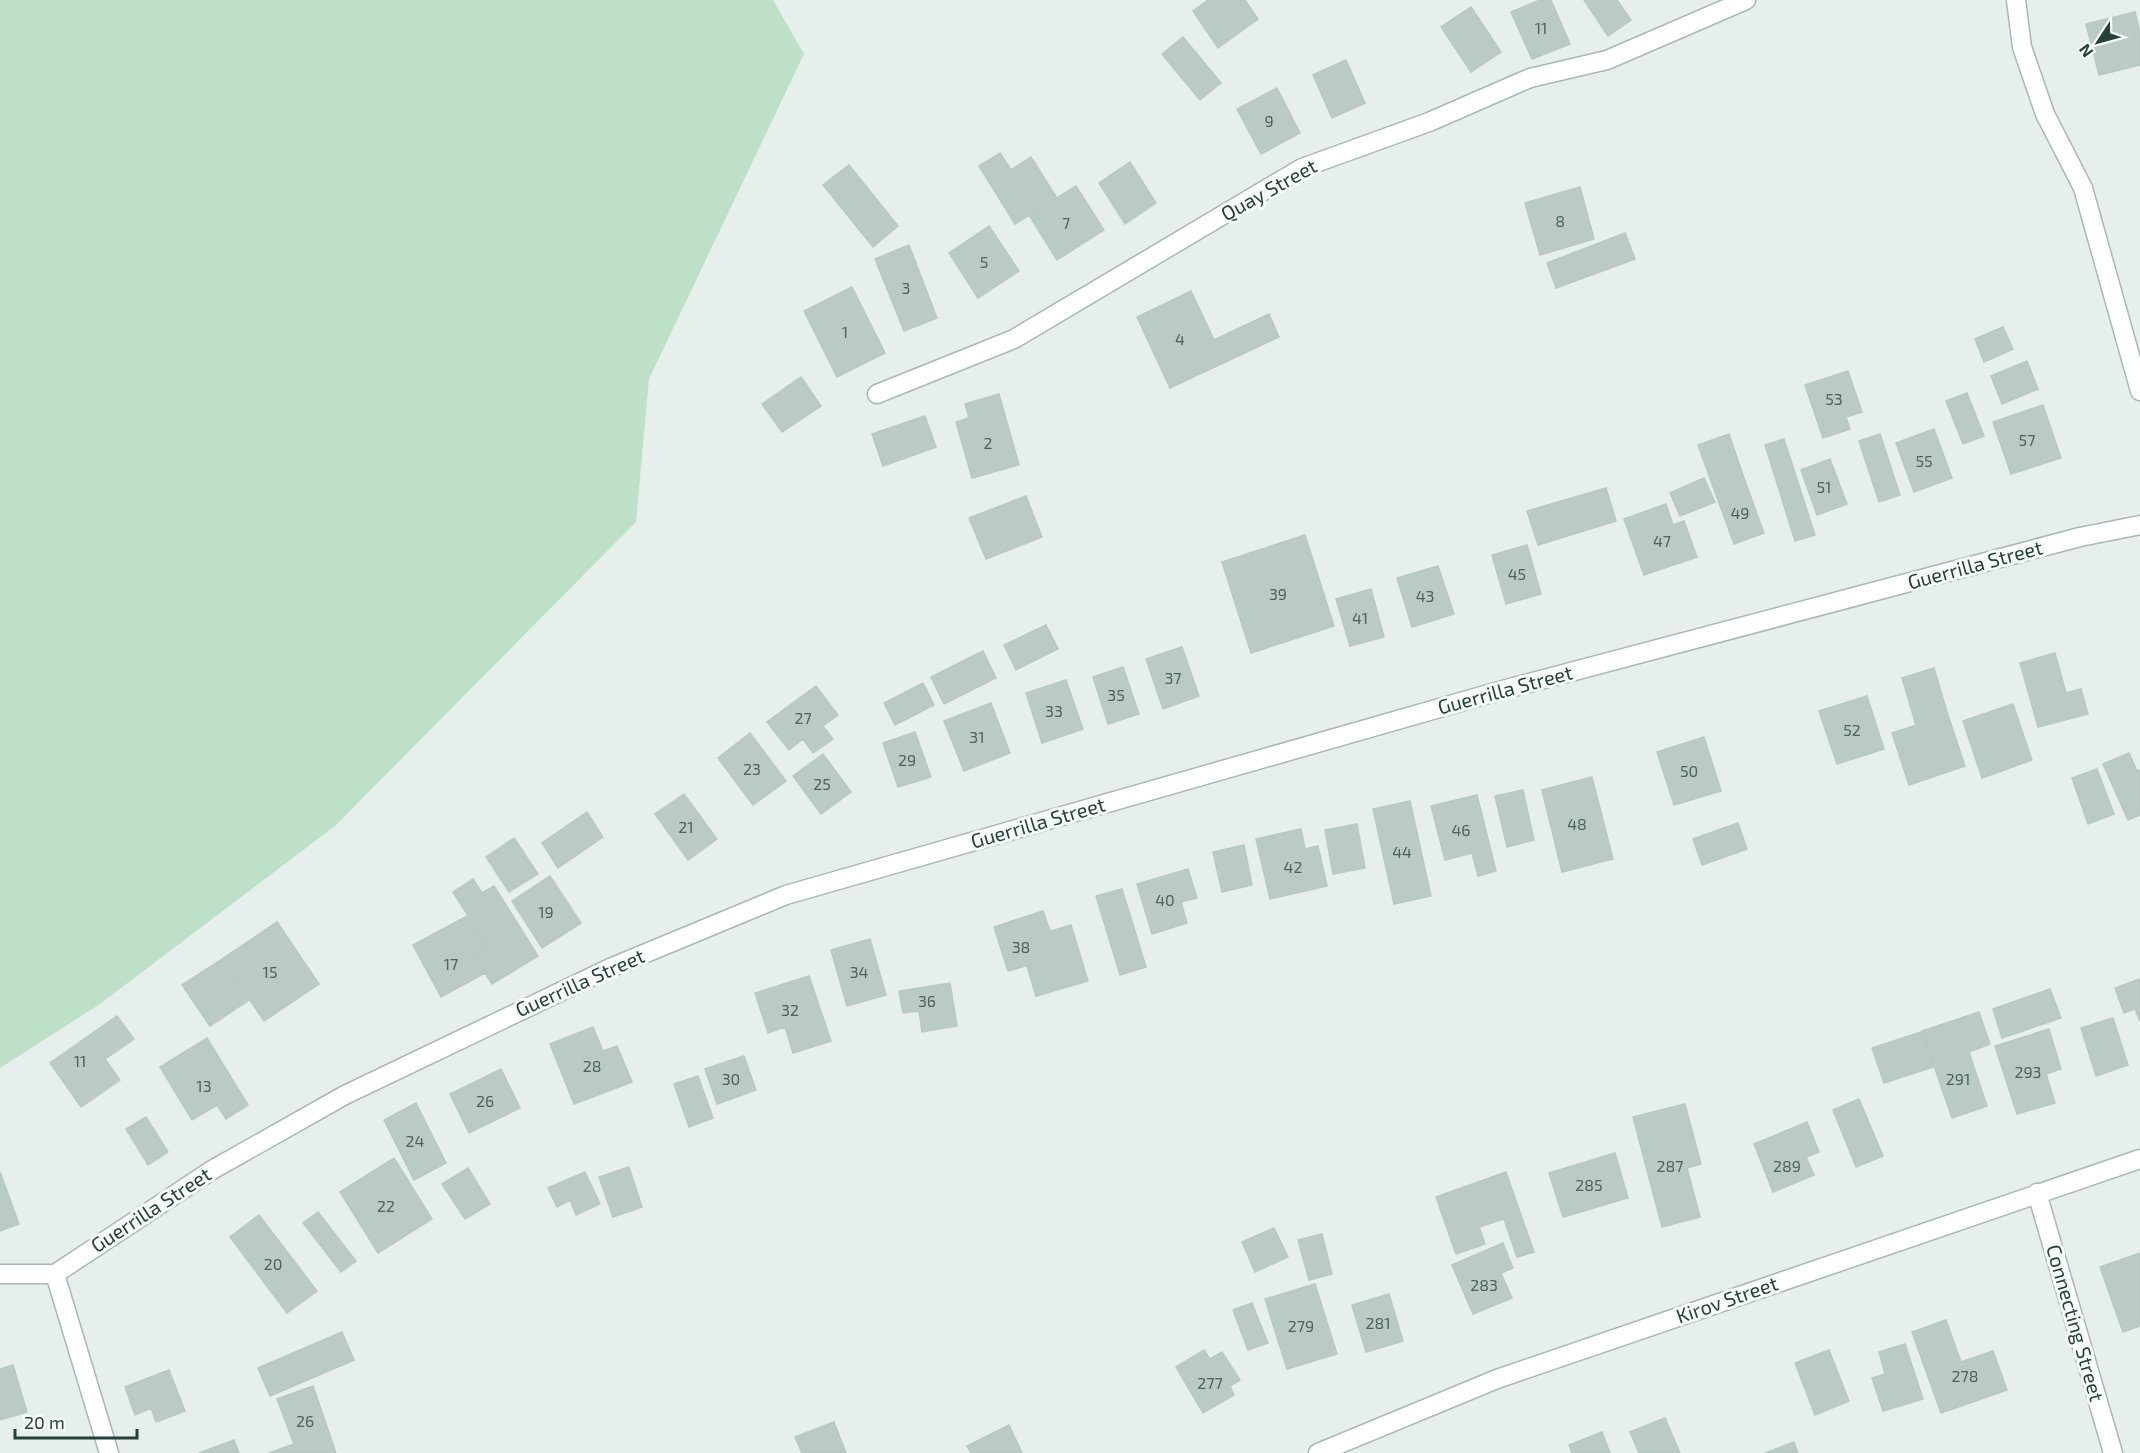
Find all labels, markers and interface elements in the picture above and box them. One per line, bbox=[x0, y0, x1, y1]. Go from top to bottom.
north arrow bbox=[2068, 12, 2128, 72]
house number: 11 bbox=[1535, 18, 1547, 37]
text: N bbox=[2074, 41, 2097, 61]
house number: 9 bbox=[1264, 111, 1274, 130]
street label: Quay Street bbox=[1216, 153, 1321, 225]
house number: 8 bbox=[1555, 211, 1565, 230]
house number: 7 bbox=[1062, 213, 1070, 232]
house number: 5 bbox=[980, 252, 988, 271]
house number: 3 bbox=[902, 278, 910, 297]
house number: 1 bbox=[842, 322, 848, 341]
house number: 4 bbox=[1175, 329, 1185, 348]
house number: 53 bbox=[1825, 389, 1843, 408]
house number: 57 bbox=[2019, 430, 2035, 449]
house number: 2 bbox=[984, 433, 993, 452]
house number: 55 bbox=[1915, 451, 1933, 470]
house number: 51 bbox=[1817, 477, 1831, 496]
house number: 49 bbox=[1731, 503, 1750, 522]
house number: 47 bbox=[1653, 531, 1671, 550]
street label: Guerrilla Street bbox=[1905, 534, 2045, 594]
house number: 45 bbox=[1508, 564, 1526, 583]
house number: 39 bbox=[1269, 584, 1287, 603]
house number: 43 bbox=[1416, 586, 1434, 605]
house number: 41 bbox=[1352, 608, 1368, 627]
street label: Guerrilla Street bbox=[1435, 659, 1575, 719]
house number: 37 bbox=[1164, 668, 1182, 687]
house number: 35 bbox=[1107, 685, 1125, 704]
house number: 33 bbox=[1045, 701, 1063, 720]
house number: 27 bbox=[794, 708, 812, 727]
house number: 52 bbox=[1843, 720, 1861, 739]
house number: 31 bbox=[969, 727, 985, 746]
house number: 29 bbox=[898, 750, 916, 769]
house number: 23 bbox=[743, 759, 761, 778]
house number: 50 bbox=[1680, 761, 1698, 780]
house number: 25 bbox=[813, 774, 831, 793]
street label: Guerrilla Street bbox=[968, 791, 1108, 853]
house number: 48 bbox=[1567, 814, 1587, 833]
house number: 21 bbox=[678, 817, 694, 836]
house number: 46 bbox=[1452, 820, 1471, 839]
house number: 44 bbox=[1392, 842, 1412, 861]
house number: 42 bbox=[1284, 857, 1302, 876]
house number: 40 bbox=[1155, 890, 1175, 909]
house number: 19 bbox=[538, 902, 554, 921]
house number: 38 bbox=[1012, 937, 1030, 956]
street label: Guerrilla Street bbox=[511, 943, 648, 1021]
house number: 17 bbox=[444, 954, 458, 973]
house number: 15 bbox=[263, 962, 277, 981]
house number: 34 bbox=[850, 962, 869, 981]
house number: 36 bbox=[918, 991, 936, 1010]
house number: 32 bbox=[781, 1000, 799, 1019]
house number: 11 bbox=[74, 1051, 86, 1070]
house number: 28 bbox=[583, 1056, 601, 1075]
house number: 293 bbox=[2014, 1062, 2042, 1081]
house number: 30 bbox=[722, 1069, 740, 1088]
house number: 291 bbox=[1946, 1069, 1970, 1088]
house number: 13 bbox=[196, 1076, 212, 1095]
house number: 26 bbox=[476, 1091, 494, 1110]
house number: 24 bbox=[406, 1131, 425, 1150]
house number: 287 bbox=[1657, 1156, 1683, 1175]
house number: 289 bbox=[1773, 1156, 1801, 1175]
street label: Guerrilla Street bbox=[86, 1161, 215, 1257]
house number: 285 bbox=[1575, 1175, 1603, 1194]
house number: 22 bbox=[377, 1196, 395, 1215]
street label: Connecting Street bbox=[2042, 1242, 2110, 1404]
house number: 20 bbox=[264, 1254, 282, 1273]
street label: Kirov Street bbox=[1673, 1270, 1781, 1328]
house number: 283 bbox=[1470, 1275, 1498, 1294]
house number: 281 bbox=[1365, 1313, 1391, 1332]
house number: 279 bbox=[1288, 1316, 1314, 1335]
house number: 278 bbox=[1952, 1366, 1978, 1385]
house number: 277 bbox=[1197, 1373, 1223, 1392]
scale bar bbox=[15, 1402, 136, 1440]
text: 20 m bbox=[24, 1411, 65, 1433]
house number: 26 bbox=[296, 1411, 314, 1430]

